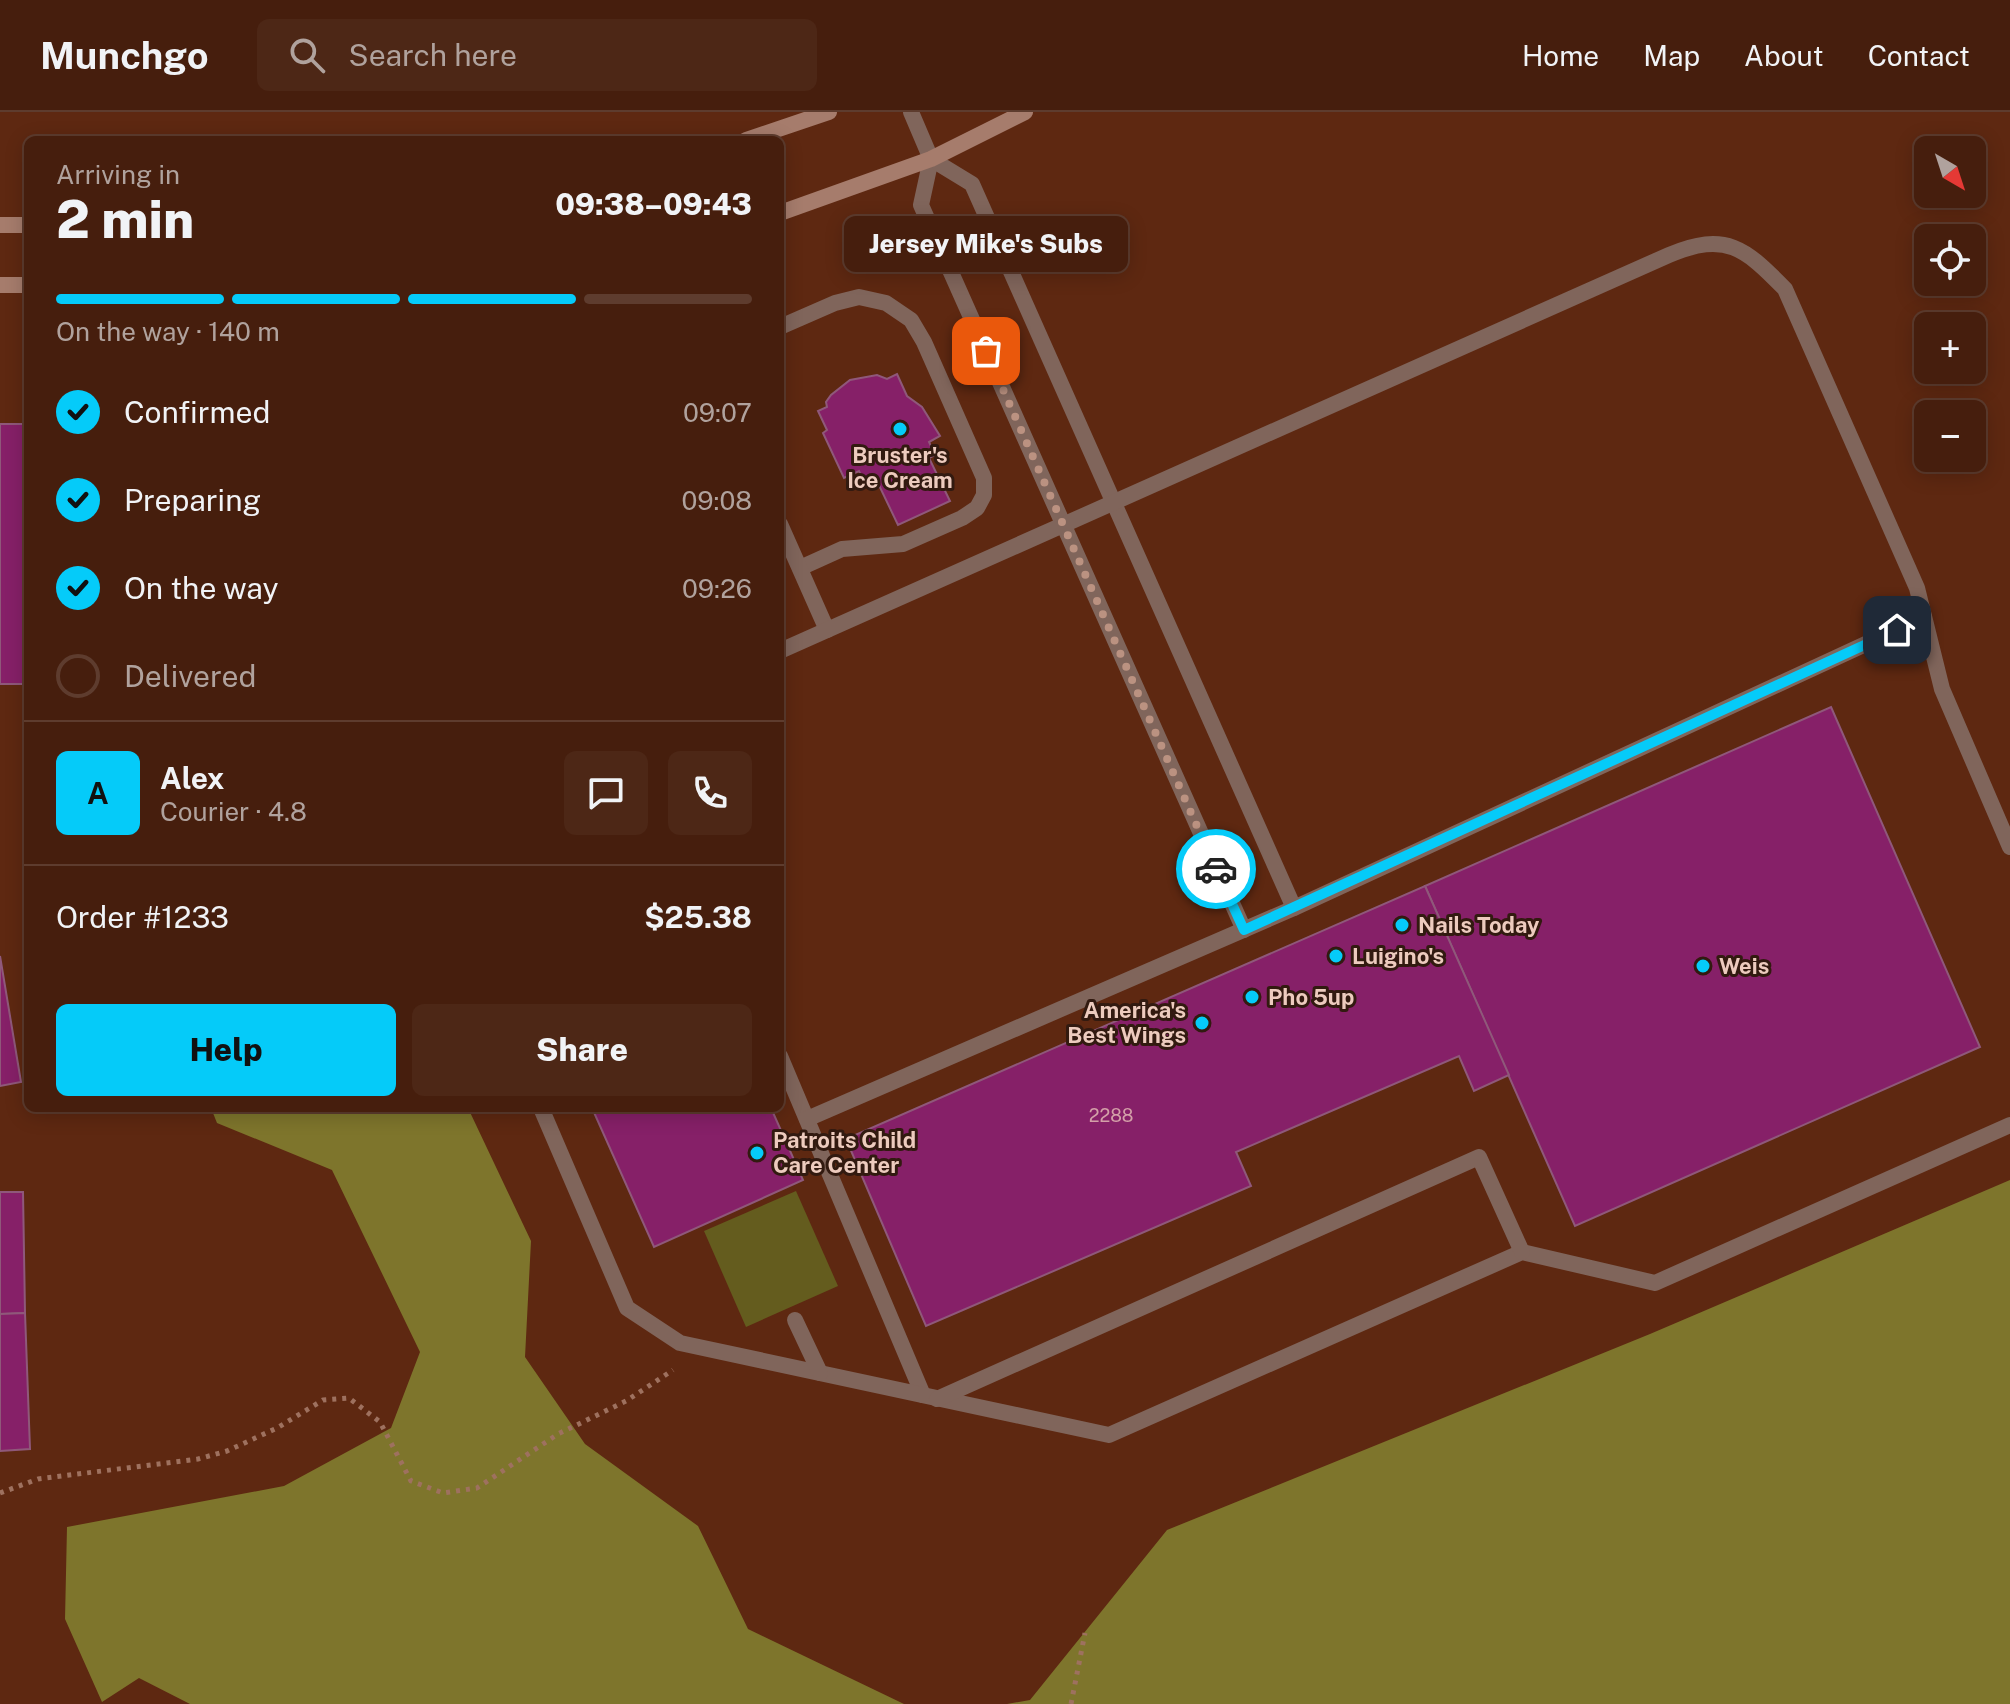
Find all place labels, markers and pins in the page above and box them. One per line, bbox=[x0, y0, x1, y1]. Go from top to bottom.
callout: Jersey Mike's Subs bbox=[844, 215, 1128, 271]
pin bbox=[952, 317, 1020, 385]
marker: Bruster's Ice Cream bbox=[891, 420, 909, 438]
place label: Bruster's Ice Cream bbox=[847, 442, 953, 493]
pin bbox=[1863, 596, 1931, 664]
place label: Nails Today bbox=[1418, 912, 1540, 938]
marker: Nails Today bbox=[1393, 916, 1411, 934]
place label: Luigino's bbox=[1352, 943, 1444, 969]
marker: Luigino's bbox=[1327, 947, 1345, 965]
place label: Weis bbox=[1719, 953, 1769, 979]
marker: Weis bbox=[1694, 957, 1712, 975]
place label: Pho 5up bbox=[1268, 984, 1354, 1010]
marker: Pho 5up bbox=[1243, 988, 1261, 1006]
place label: America's Best Wings bbox=[1067, 997, 1186, 1048]
marker: America's Best Wings bbox=[1193, 1014, 1211, 1032]
place label: Patroits Child Care Center bbox=[773, 1127, 916, 1178]
marker: Patroits Child Care Center bbox=[748, 1144, 766, 1162]

